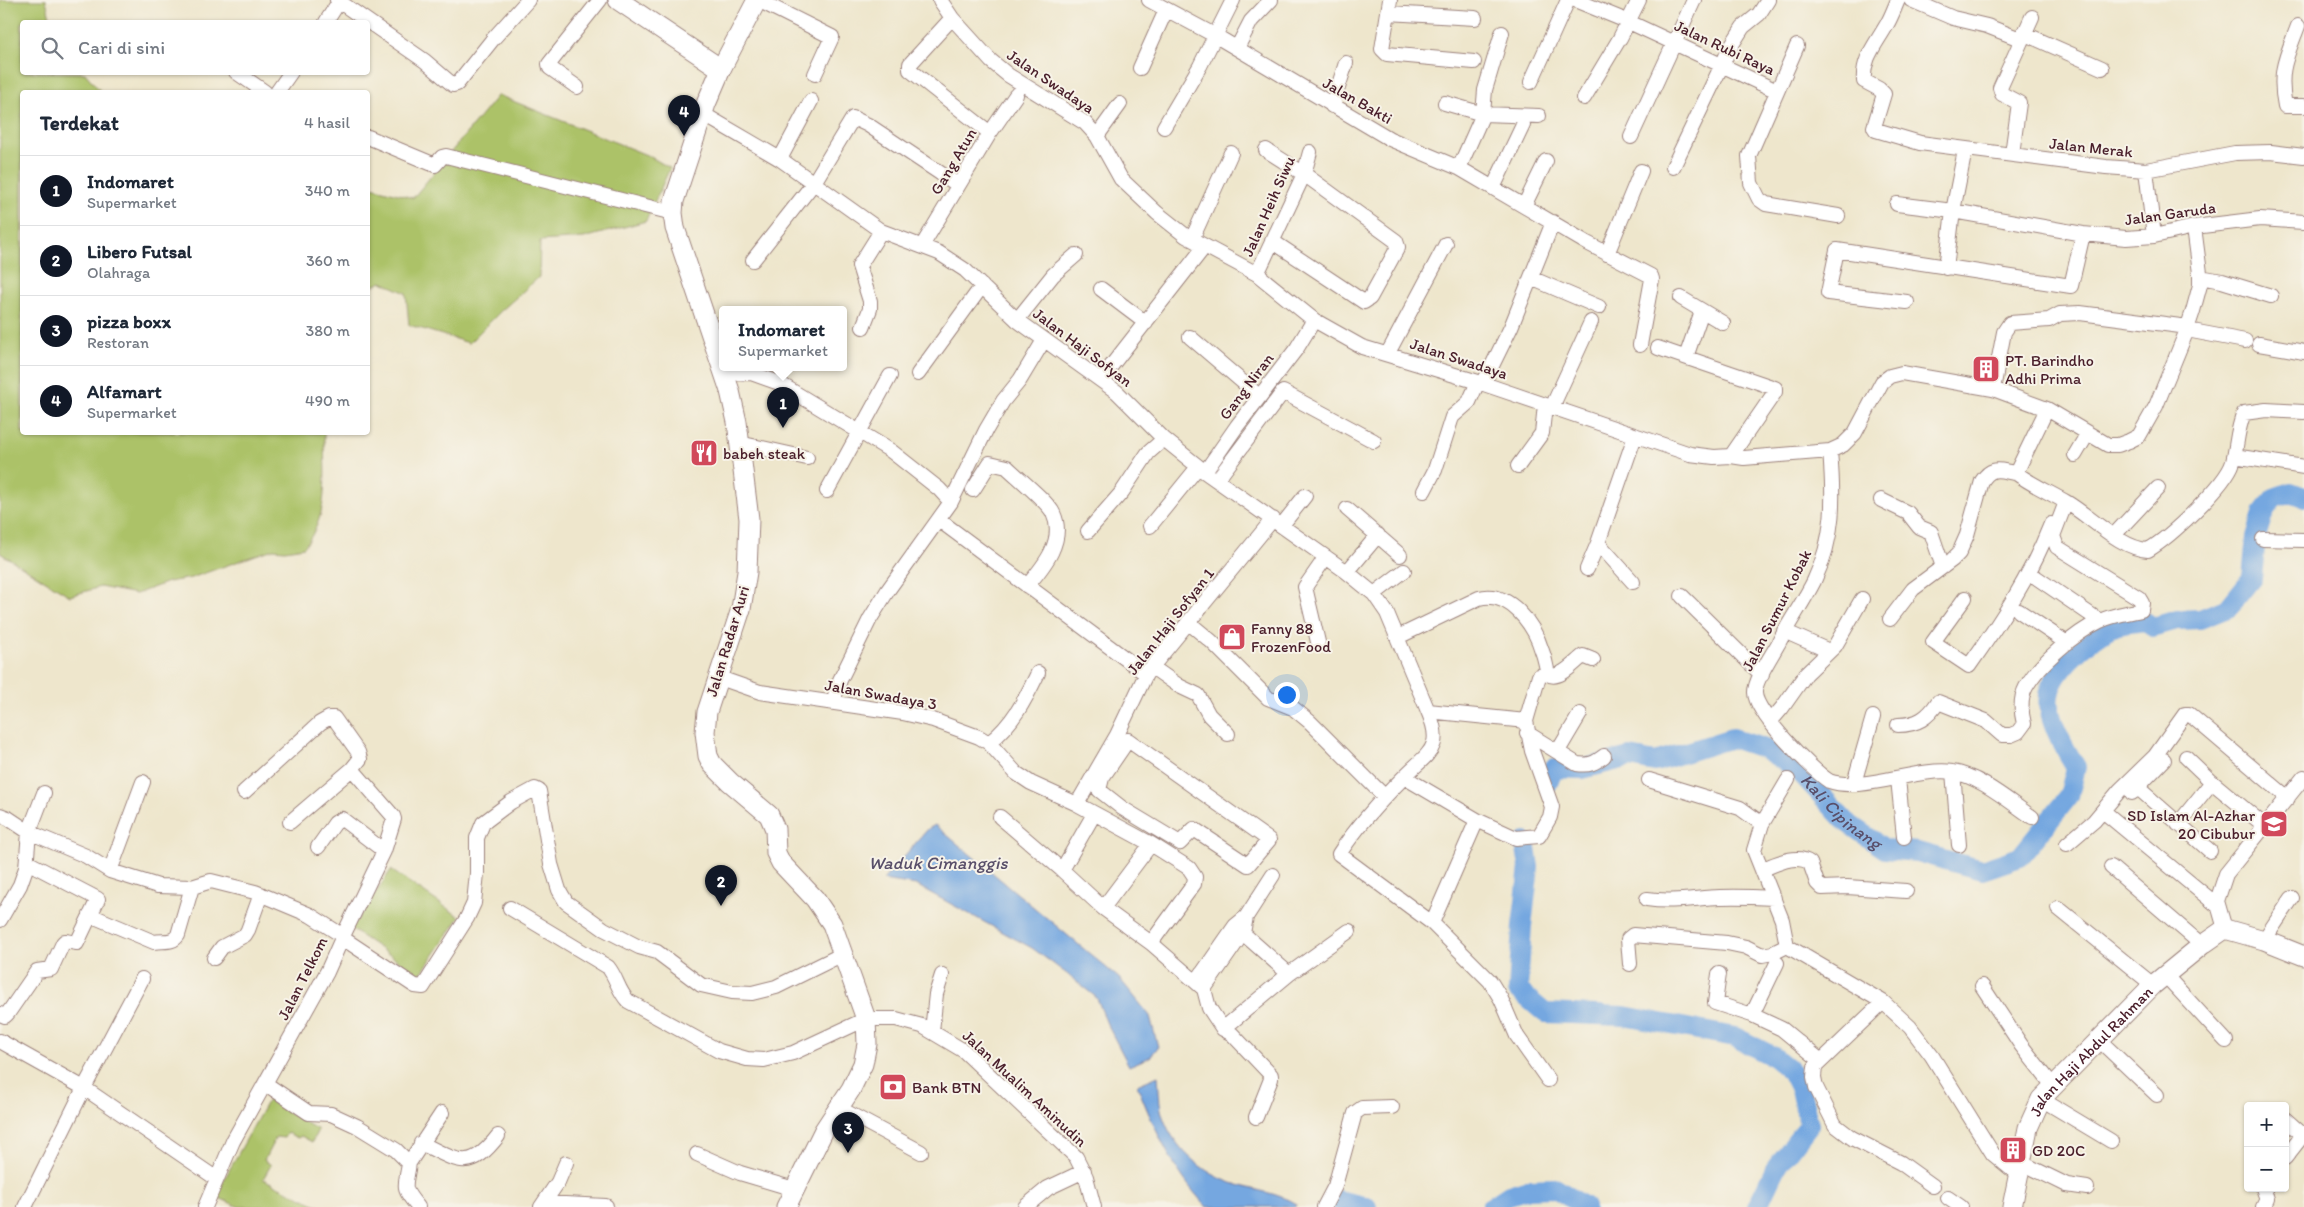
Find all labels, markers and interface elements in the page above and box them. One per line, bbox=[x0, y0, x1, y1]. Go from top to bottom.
street label: Jalan Rubi Raya bbox=[1671, 16, 1779, 79]
search box bbox=[20, 20, 370, 75]
icon: search bbox=[38, 34, 66, 62]
text: Cari di sini bbox=[78, 36, 165, 59]
street label: Jalan Swadaya bbox=[1004, 45, 1098, 118]
street label: Jalan Bakti bbox=[1320, 73, 1396, 128]
pin: 4 bbox=[668, 95, 700, 136]
text: Terdekat bbox=[40, 110, 119, 135]
text: 4 hasil bbox=[304, 113, 350, 132]
street label: Gang Atun bbox=[926, 125, 981, 198]
street label: Jalan Merak bbox=[2048, 134, 2134, 161]
street label: Jalan Heih Siwu bbox=[1238, 153, 1299, 259]
text: Indomaret bbox=[87, 170, 174, 193]
text: 1 bbox=[52, 181, 60, 200]
text: 340 m bbox=[305, 181, 350, 200]
text: Supermarket bbox=[87, 193, 177, 212]
street label: Jalan Garuda bbox=[2123, 198, 2217, 229]
text: Libero Futsal bbox=[87, 240, 192, 263]
text: 2 bbox=[52, 251, 60, 270]
text: 360 m bbox=[306, 251, 350, 270]
text: Olahraga bbox=[87, 263, 150, 282]
street label: Jalan Haji Sofyan bbox=[1029, 304, 1136, 391]
popup bbox=[719, 306, 847, 371]
text: pizza boxx bbox=[87, 310, 171, 333]
text: Indomaret bbox=[738, 318, 825, 341]
text: 3 bbox=[52, 321, 60, 340]
text: 380 m bbox=[306, 321, 350, 340]
text: Restoran bbox=[87, 333, 149, 352]
street label: Jalan Swadaya bbox=[1408, 334, 1510, 383]
text: Supermarket bbox=[738, 341, 828, 360]
street label: Gang Niran bbox=[1215, 349, 1278, 423]
place label: PT. Barindho Adhi Prima bbox=[2005, 351, 2094, 388]
building icon: PT. Barindho Adhi Prima bbox=[1971, 354, 2001, 384]
text: Alfamart bbox=[87, 380, 162, 403]
pin: 1 bbox=[767, 387, 799, 428]
text: 4 bbox=[51, 391, 61, 410]
text: 490 m bbox=[305, 391, 350, 410]
text: Supermarket bbox=[87, 403, 177, 422]
restaurant icon: babeh steak bbox=[689, 438, 719, 468]
place label: babeh steak bbox=[723, 444, 806, 463]
street label: Jalan Sumur Kobak bbox=[1738, 546, 1816, 674]
street label: Jalan Haji Sofyan 1 bbox=[1123, 564, 1218, 679]
street label: Jalan Radar Auri bbox=[702, 584, 753, 699]
place label: Fanny 88 FrozenFood bbox=[1251, 619, 1331, 656]
shop icon: Fanny 88 FrozenFood bbox=[1217, 622, 1247, 652]
street label: Jalan Swadaya 3 bbox=[823, 675, 939, 714]
your location bbox=[1274, 682, 1300, 708]
water label: Kali Cipinang bbox=[1796, 769, 1888, 856]
place label: SD Islam Al-Azhar 20 Cibubur bbox=[2127, 806, 2256, 843]
school or university icon: SD Islam Al-Azhar 20 Cibubur bbox=[2259, 809, 2289, 839]
water label: Waduk Cimanggis bbox=[869, 852, 1008, 874]
pin: 2 bbox=[705, 865, 737, 906]
street label: Jalan Telkom bbox=[273, 933, 332, 1023]
street label: Jalan Haji Abdul Rahman bbox=[2026, 982, 2157, 1119]
street label: Jalan Mualim Aminudin bbox=[959, 1026, 1091, 1151]
bank icon: Bank BTN bbox=[878, 1072, 908, 1102]
place label: Bank BTN bbox=[912, 1078, 981, 1097]
map controls bbox=[2244, 1102, 2289, 1192]
button: + bbox=[2244, 1102, 2289, 1147]
pin: 3 bbox=[832, 1112, 864, 1153]
building icon: GD 20C bbox=[1998, 1135, 2028, 1165]
place label: GD 20C bbox=[2032, 1141, 2085, 1160]
button: − bbox=[2244, 1147, 2289, 1192]

